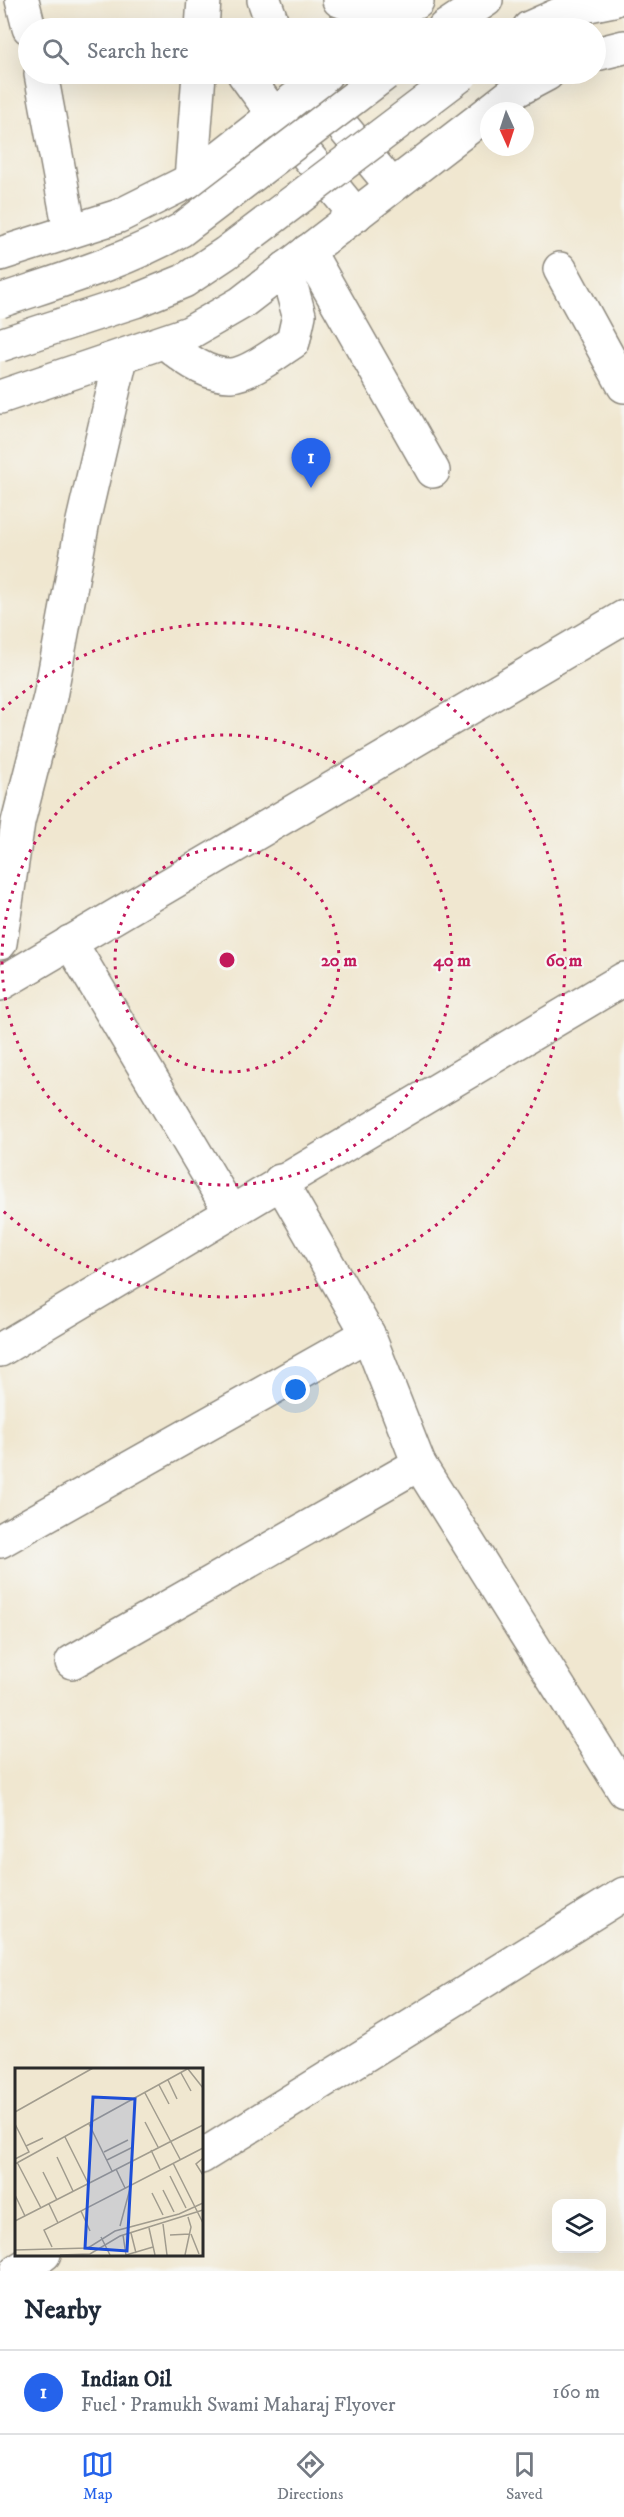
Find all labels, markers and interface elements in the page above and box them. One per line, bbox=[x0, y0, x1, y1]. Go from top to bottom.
search box bbox=[18, 18, 606, 84]
icon: search bbox=[39, 35, 72, 68]
text: Search here bbox=[87, 38, 189, 65]
north arrow bbox=[480, 102, 534, 156]
pin: 1 bbox=[292, 438, 330, 488]
centre of rings bbox=[217, 950, 237, 970]
text: 20 m bbox=[321, 950, 357, 972]
text: 40 m bbox=[432, 950, 471, 972]
text: 60 m bbox=[546, 950, 583, 972]
your location bbox=[281, 1375, 310, 1404]
inset map bbox=[15, 2068, 202, 2256]
map controls bbox=[552, 2199, 606, 2253]
button: layers bbox=[552, 2199, 606, 2253]
text: Nearby bbox=[24, 2294, 101, 2327]
text: Indian Oil bbox=[81, 2366, 172, 2393]
text: 1 bbox=[40, 2380, 47, 2405]
text: 160 m bbox=[552, 2380, 600, 2405]
text: Fuel · Pramukh Swami Maharaj Flyover bbox=[81, 2393, 395, 2418]
tab: Map bbox=[81, 2448, 114, 2504]
tab: Directions bbox=[277, 2448, 343, 2504]
tab: Saved bbox=[506, 2448, 543, 2504]

